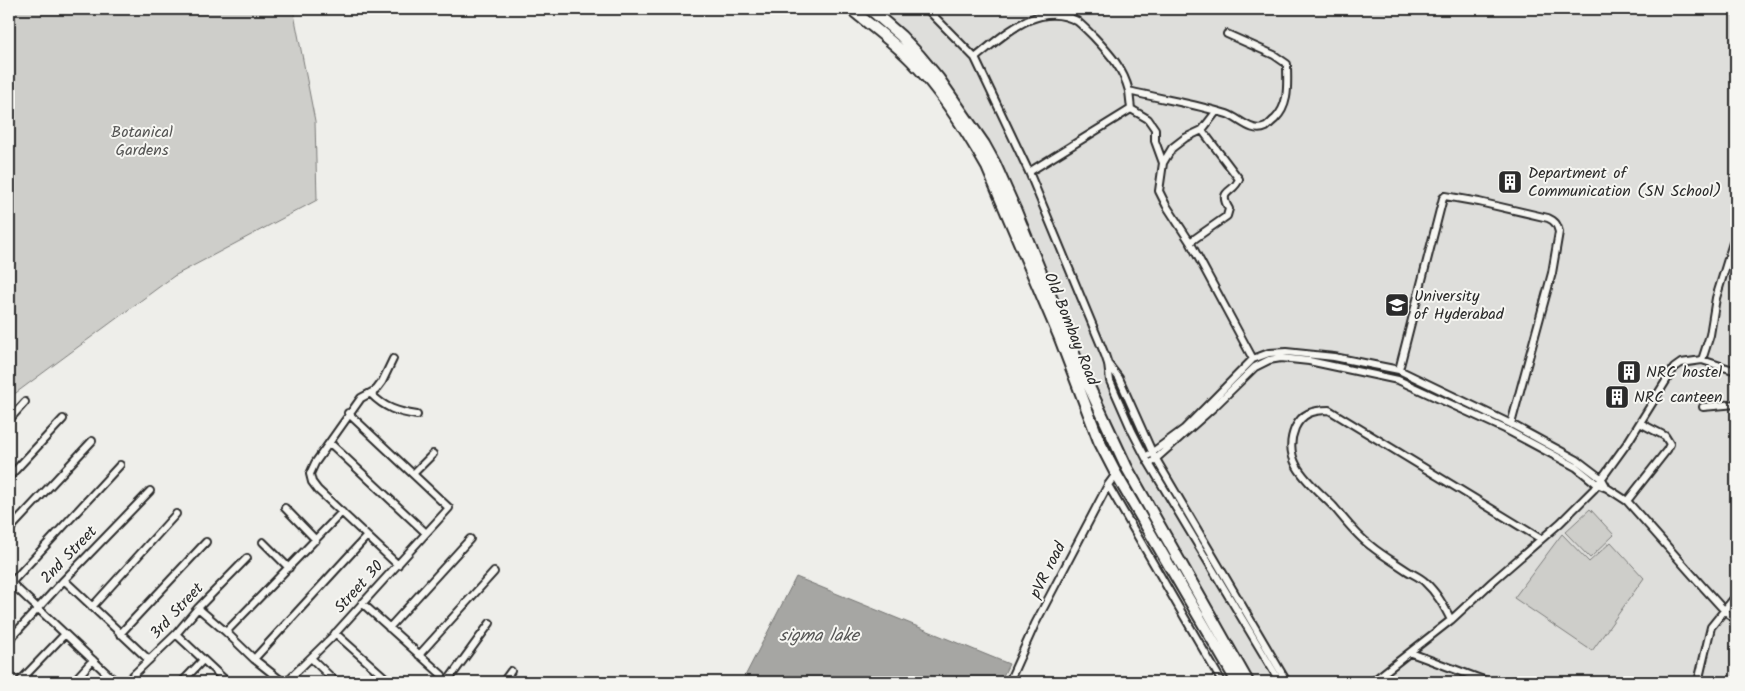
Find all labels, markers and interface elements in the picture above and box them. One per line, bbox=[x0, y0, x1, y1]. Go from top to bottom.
park label: Botanical Gardens bbox=[111, 120, 173, 163]
place label: Department of Communication (SN School) bbox=[1528, 161, 1721, 204]
building icon: Department of Communication (SN School) bbox=[1497, 169, 1523, 195]
street label: Old Bombay Road bbox=[1037, 269, 1105, 390]
place label: University of Hyderabad bbox=[1414, 284, 1505, 327]
school or university icon: University of Hyderabad bbox=[1384, 292, 1410, 318]
building icon: NRC hostel bbox=[1616, 359, 1642, 385]
place label: NRC hostel bbox=[1646, 360, 1722, 385]
building icon: NRC canteen bbox=[1604, 384, 1630, 410]
place label: NRC canteen bbox=[1634, 385, 1722, 410]
street label: 2nd Street bbox=[35, 520, 104, 590]
street label: pVR road bbox=[1023, 537, 1073, 603]
street label: Street 30 bbox=[328, 555, 390, 619]
street label: 3rd Street bbox=[144, 577, 210, 645]
water label: sigma lake bbox=[779, 622, 861, 651]

